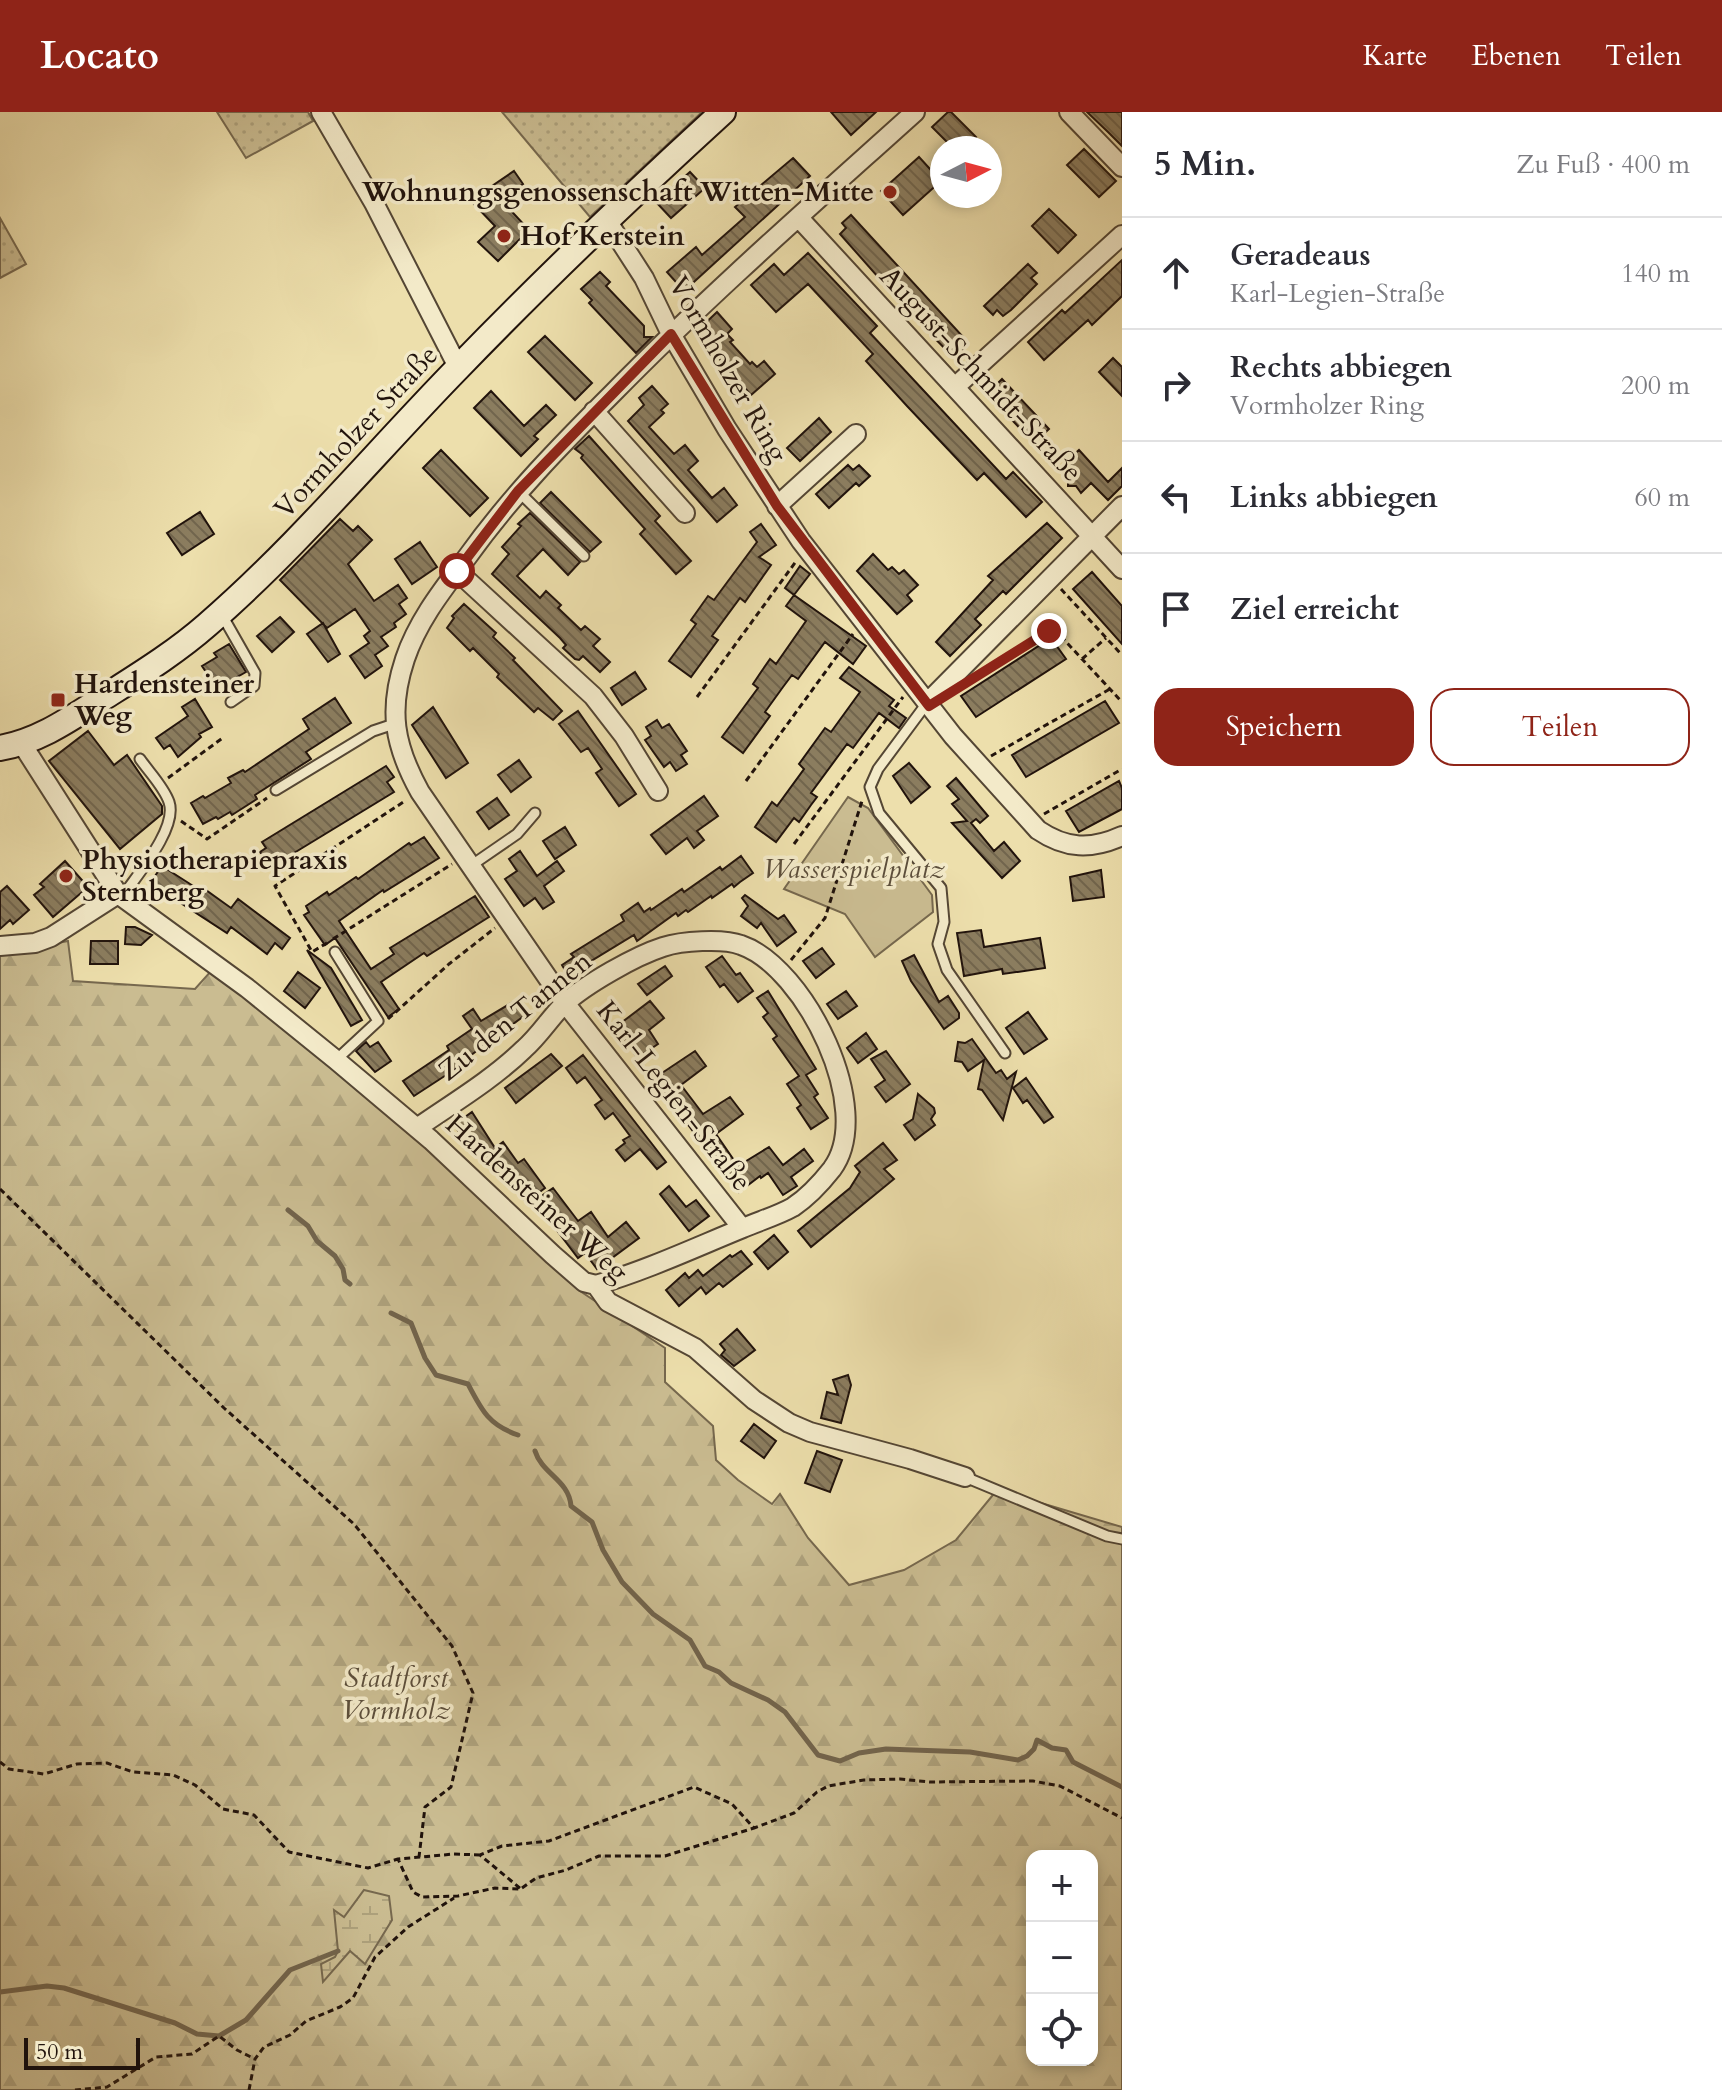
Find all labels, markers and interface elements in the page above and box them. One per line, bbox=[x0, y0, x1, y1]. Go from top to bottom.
text: Locato bbox=[40, 30, 159, 82]
text: Karte bbox=[1363, 37, 1428, 75]
text: Ebenen bbox=[1472, 37, 1561, 75]
text: Teilen bbox=[1605, 37, 1682, 75]
north arrow bbox=[930, 136, 1002, 208]
text: 5 Min. bbox=[1154, 141, 1256, 187]
text: Zu Fuß · 400 m bbox=[1516, 147, 1690, 182]
place label: Wohnungsgenossenschaft Witten-Mitte bbox=[361, 173, 874, 211]
marker: Wohnungsgenossenschaft Witten-Mitte bbox=[881, 183, 899, 201]
place label: Hof Kerstein bbox=[520, 217, 685, 255]
marker: Hof Kerstein bbox=[495, 227, 513, 245]
text: Geradeaus bbox=[1230, 235, 1371, 276]
icon: ahead bbox=[1154, 251, 1198, 295]
text: 140 m bbox=[1621, 256, 1690, 291]
street label: August-Schmidt-Straße bbox=[871, 258, 1091, 490]
street label: Vormholzer Ring bbox=[659, 269, 797, 469]
text: Karl-Legien-Straße bbox=[1230, 276, 1445, 311]
street label: Vormholzer Straße bbox=[265, 337, 447, 527]
text: Rechts abbiegen bbox=[1230, 347, 1452, 388]
icon: right bbox=[1154, 363, 1198, 407]
text: 200 m bbox=[1621, 368, 1690, 403]
text: Vormholzer Ring bbox=[1230, 388, 1424, 423]
icon: left bbox=[1154, 475, 1198, 519]
text: Links abbiegen bbox=[1230, 477, 1438, 518]
text: 60 m bbox=[1634, 480, 1690, 515]
route start bbox=[439, 553, 475, 589]
icon: arrive bbox=[1154, 587, 1198, 631]
text: Ziel erreicht bbox=[1230, 589, 1399, 630]
route end bbox=[1031, 613, 1067, 649]
place label: Hardensteiner Weg bbox=[73, 665, 255, 735]
button: Speichern bbox=[1154, 688, 1414, 766]
button: Teilen bbox=[1430, 688, 1690, 766]
marker: Hardensteiner Weg bbox=[49, 691, 67, 709]
place label: Physiotherapiepraxis Sternberg bbox=[82, 841, 348, 911]
park label: Wasserspielplatz bbox=[763, 850, 945, 888]
marker: Physiotherapiepraxis Sternberg bbox=[57, 867, 75, 885]
street label: Zu den Tannen bbox=[430, 942, 600, 1090]
street label: Karl-Legien-Straße bbox=[588, 993, 760, 1199]
street label: Hardensteiner Weg bbox=[437, 1106, 637, 1291]
park label: Stadtforst Vormholz bbox=[342, 1659, 451, 1729]
map controls bbox=[1026, 1850, 1098, 2066]
button: + bbox=[1026, 1850, 1098, 1922]
button: − bbox=[1026, 1922, 1098, 1994]
button: locate bbox=[1026, 1994, 1098, 2066]
scale bar bbox=[24, 2034, 140, 2070]
text: 50 m bbox=[36, 2037, 83, 2067]

